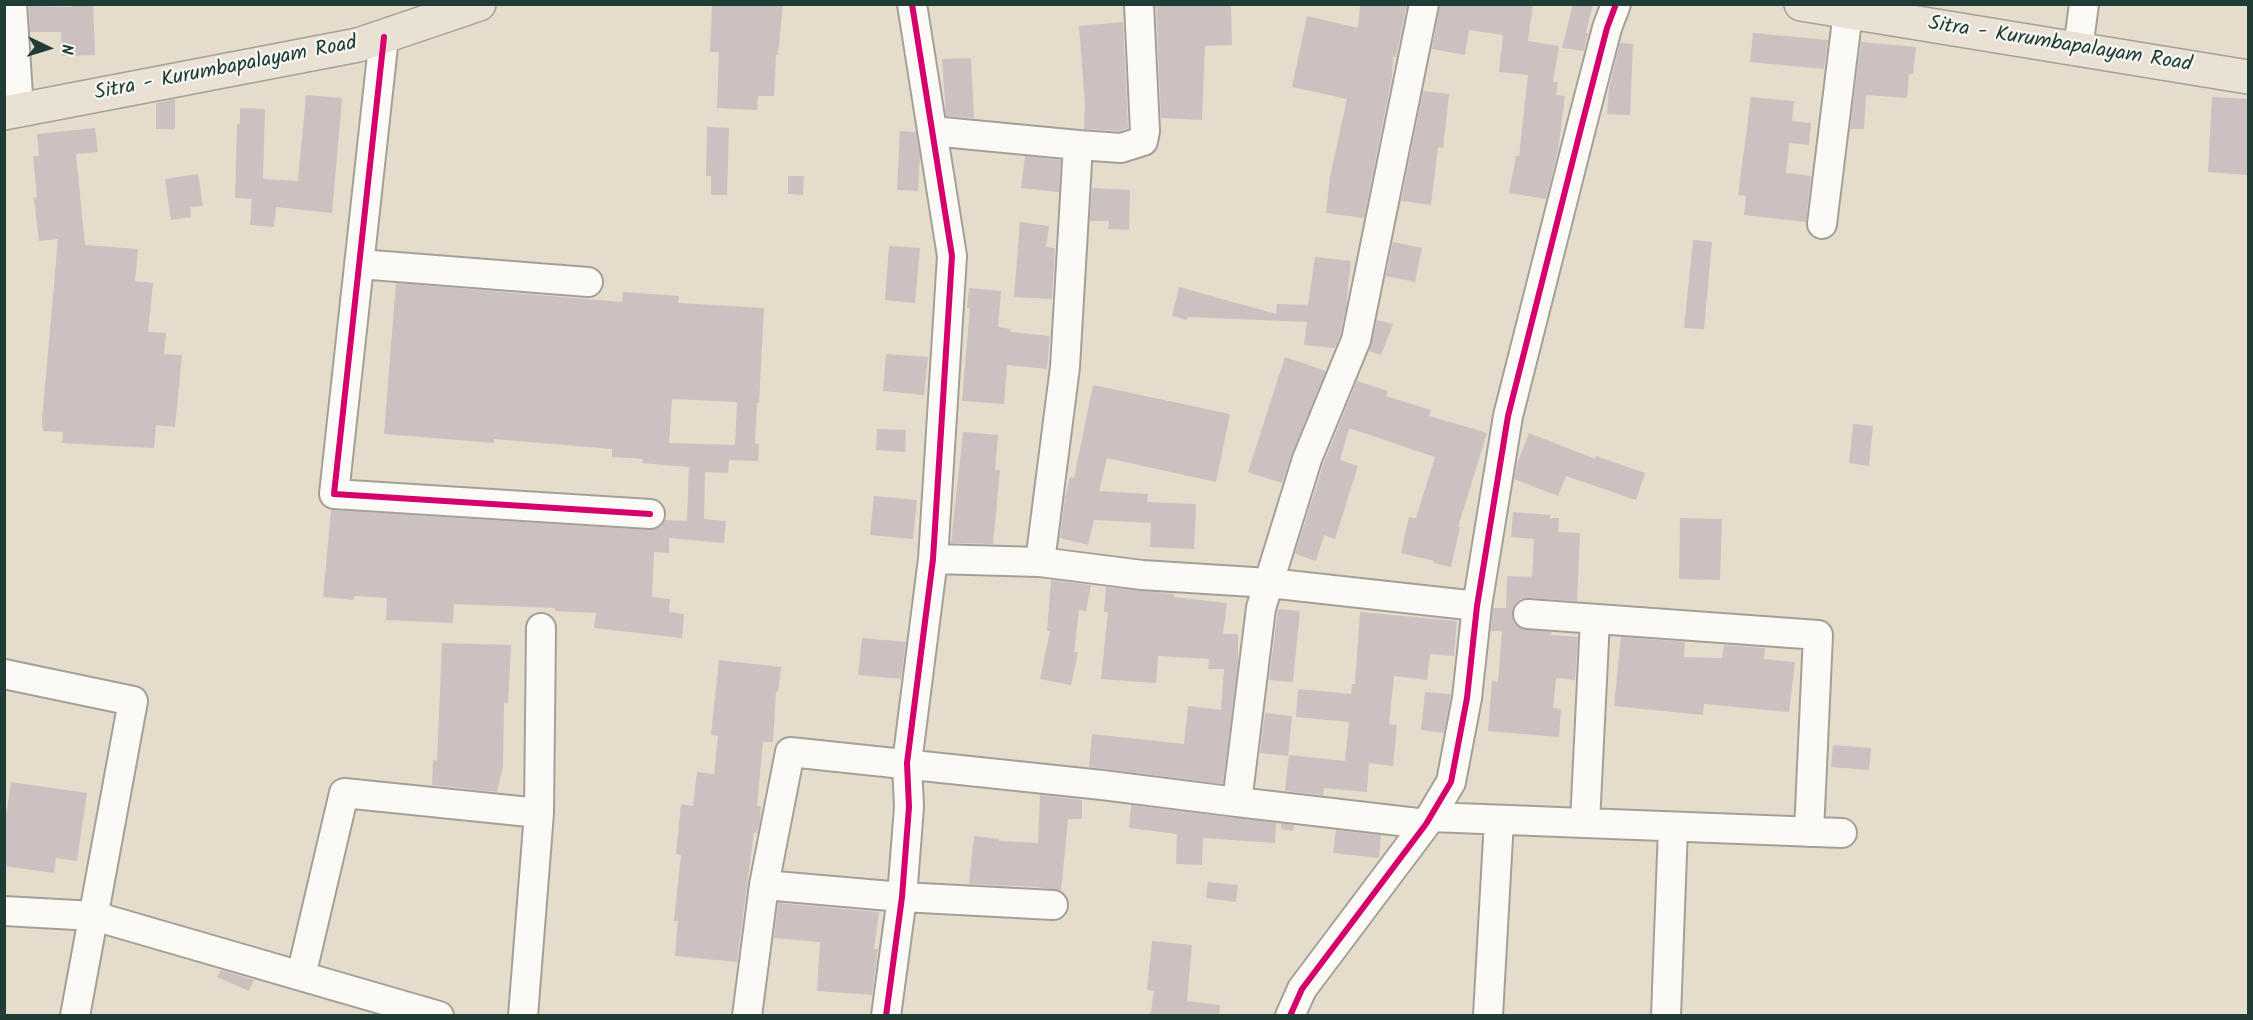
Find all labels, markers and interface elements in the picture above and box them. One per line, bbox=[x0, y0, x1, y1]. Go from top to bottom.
street label: Sitra - Kurumbapalayam Road bbox=[1926, 13, 2194, 79]
north arrow bbox=[18, 18, 78, 78]
street label: Sitra - Kurumbapalayam Road bbox=[93, 32, 359, 108]
text: N bbox=[54, 43, 79, 55]

